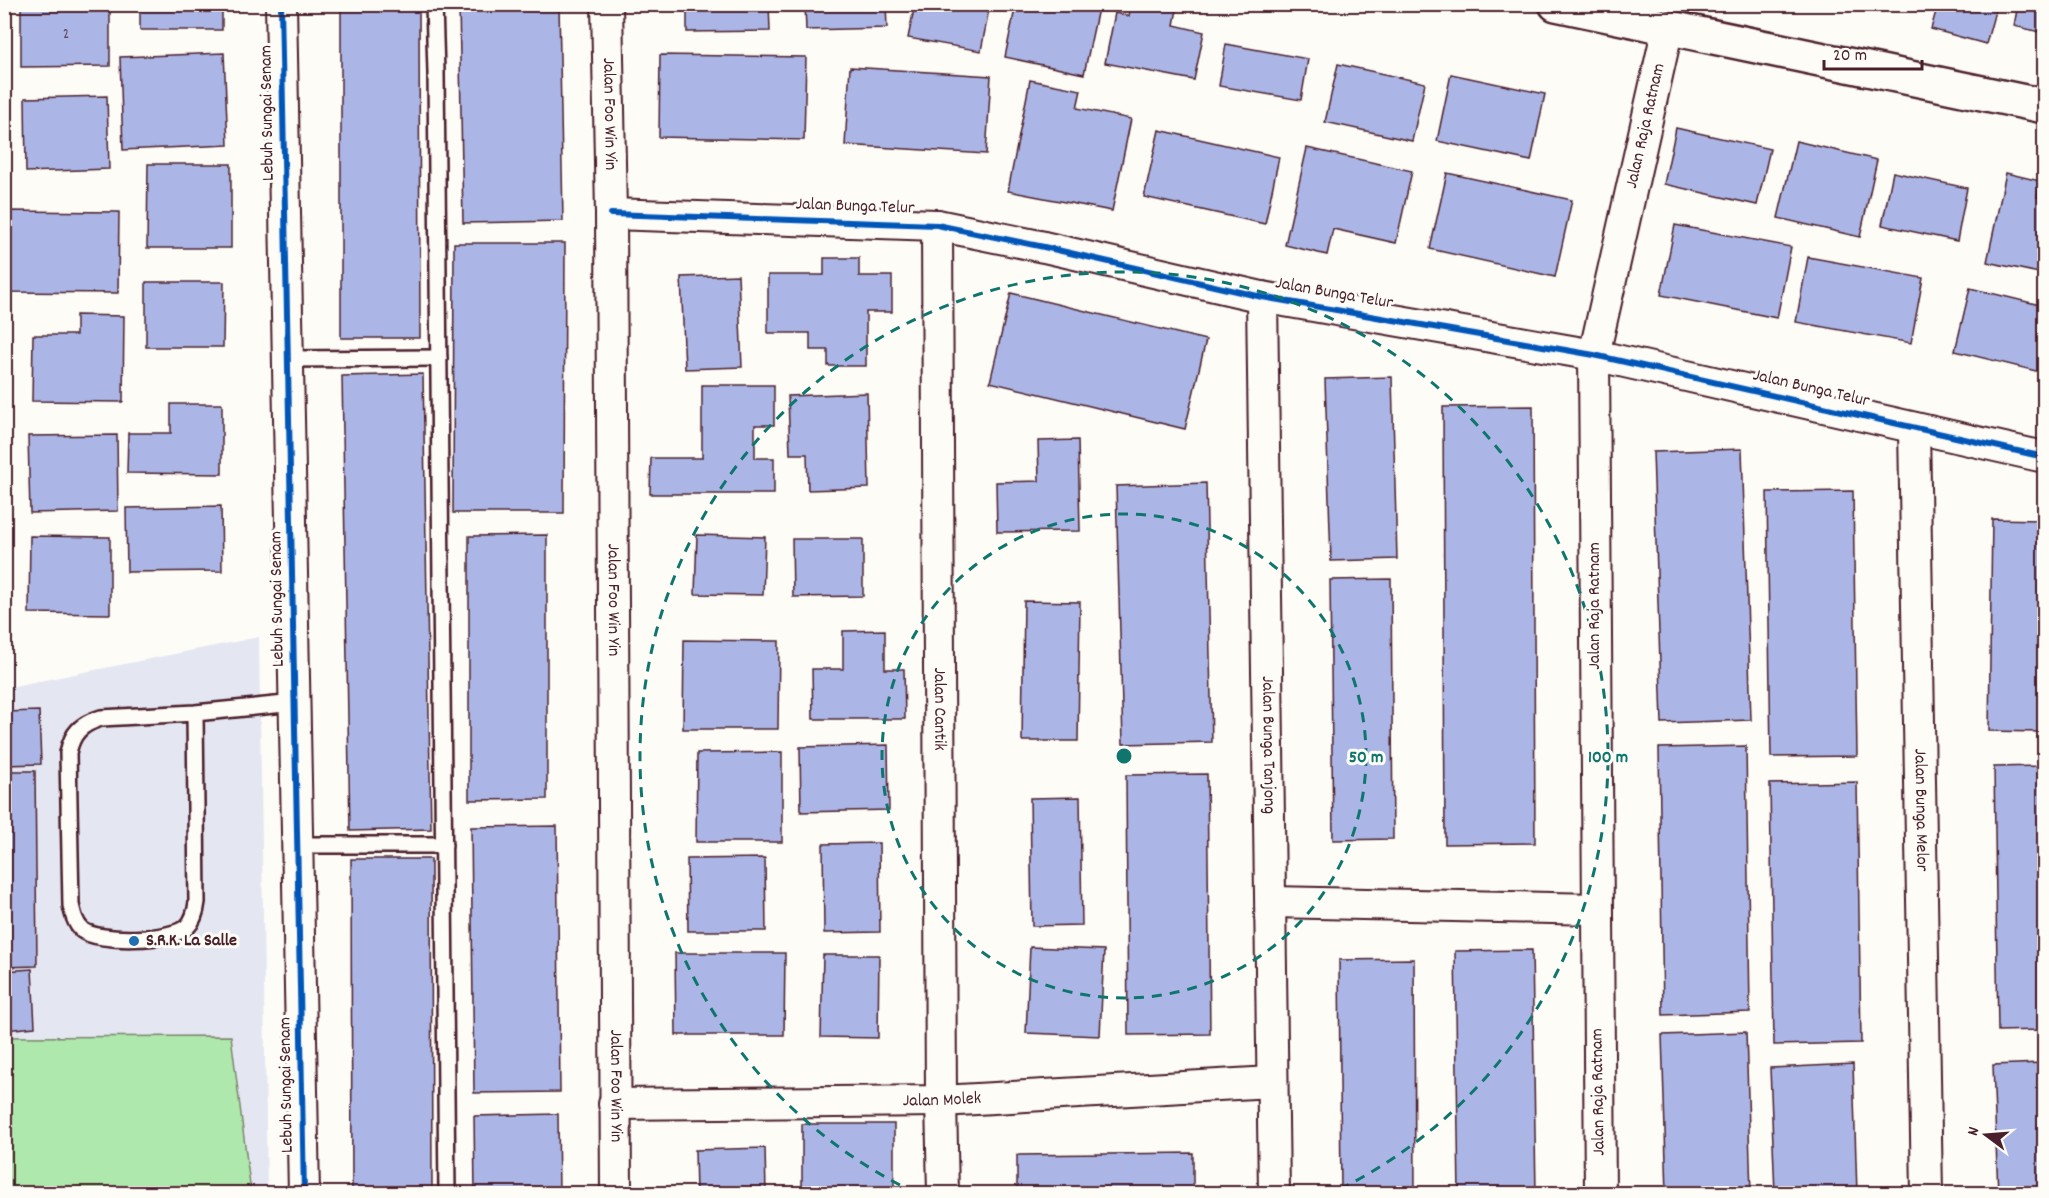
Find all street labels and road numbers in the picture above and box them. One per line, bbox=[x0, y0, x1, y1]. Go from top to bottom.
street label: Lebuh Sungai Senam bbox=[254, 45, 282, 181]
street label: Jalan Foo Win Yin bbox=[596, 57, 623, 171]
street label: Jalan Raja Ratnam bbox=[1619, 61, 1672, 191]
street label: Jalan Bunga Telur bbox=[795, 192, 915, 222]
street label: Jalan Bunga Telur bbox=[1273, 271, 1395, 317]
street label: Jalan Bunga Telur bbox=[1750, 363, 1872, 415]
street label: Lebuh Sungai Senam bbox=[264, 531, 292, 667]
street label: Jalan Raja Ratnam bbox=[1583, 542, 1608, 670]
street label: Jalan Foo Win Yin bbox=[600, 544, 626, 656]
street label: Jalan Cantik bbox=[927, 667, 952, 751]
street label: Jalan Bunga Tanjong bbox=[1255, 676, 1281, 814]
street label: Jalan Bunga Melor bbox=[1907, 748, 1934, 872]
street label: Lebuh Sungai Senam bbox=[273, 1017, 301, 1153]
street label: Jalan Raja Ratnam bbox=[1585, 1028, 1613, 1156]
street label: Jalan Foo Win Yin bbox=[603, 1030, 628, 1142]
street label: Jalan Molek bbox=[903, 1086, 982, 1114]

